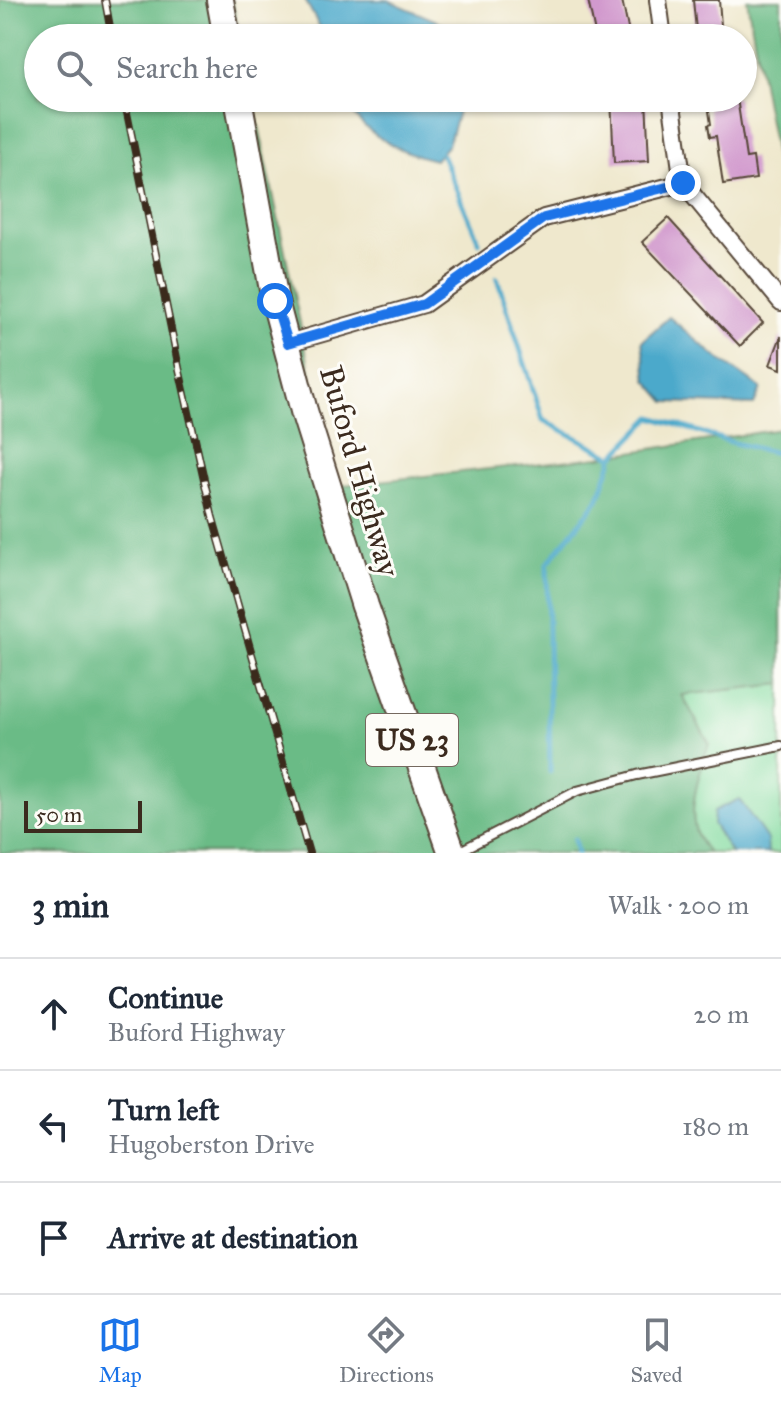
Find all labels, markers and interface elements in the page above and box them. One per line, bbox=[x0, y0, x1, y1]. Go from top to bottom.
search box bbox=[24, 24, 757, 112]
icon: search bbox=[52, 46, 96, 90]
text: Search here bbox=[116, 50, 258, 86]
route end bbox=[665, 165, 701, 201]
route start bbox=[257, 283, 293, 319]
street label: Buford Highway bbox=[311, 361, 409, 582]
road number: US 23 bbox=[366, 714, 458, 766]
scale bar bbox=[24, 797, 142, 833]
text: 50 m bbox=[36, 801, 82, 828]
text: 3 min bbox=[32, 885, 109, 926]
text: Walk · 200 m bbox=[608, 889, 749, 921]
text: Continue bbox=[108, 980, 223, 1016]
icon: ahead bbox=[32, 992, 76, 1036]
text: 20 m bbox=[694, 998, 749, 1030]
text: Buford Highway bbox=[108, 1016, 285, 1048]
text: Turn left bbox=[108, 1092, 219, 1128]
icon: left bbox=[32, 1104, 76, 1148]
text: 180 m bbox=[682, 1110, 749, 1142]
text: Hugoberston Drive bbox=[108, 1128, 314, 1160]
icon: arrive bbox=[32, 1216, 76, 1260]
text: Arrive at destination bbox=[108, 1220, 358, 1256]
tab: Map bbox=[98, 1313, 142, 1388]
tab: Directions bbox=[339, 1313, 434, 1388]
tab: Saved bbox=[630, 1313, 683, 1388]

